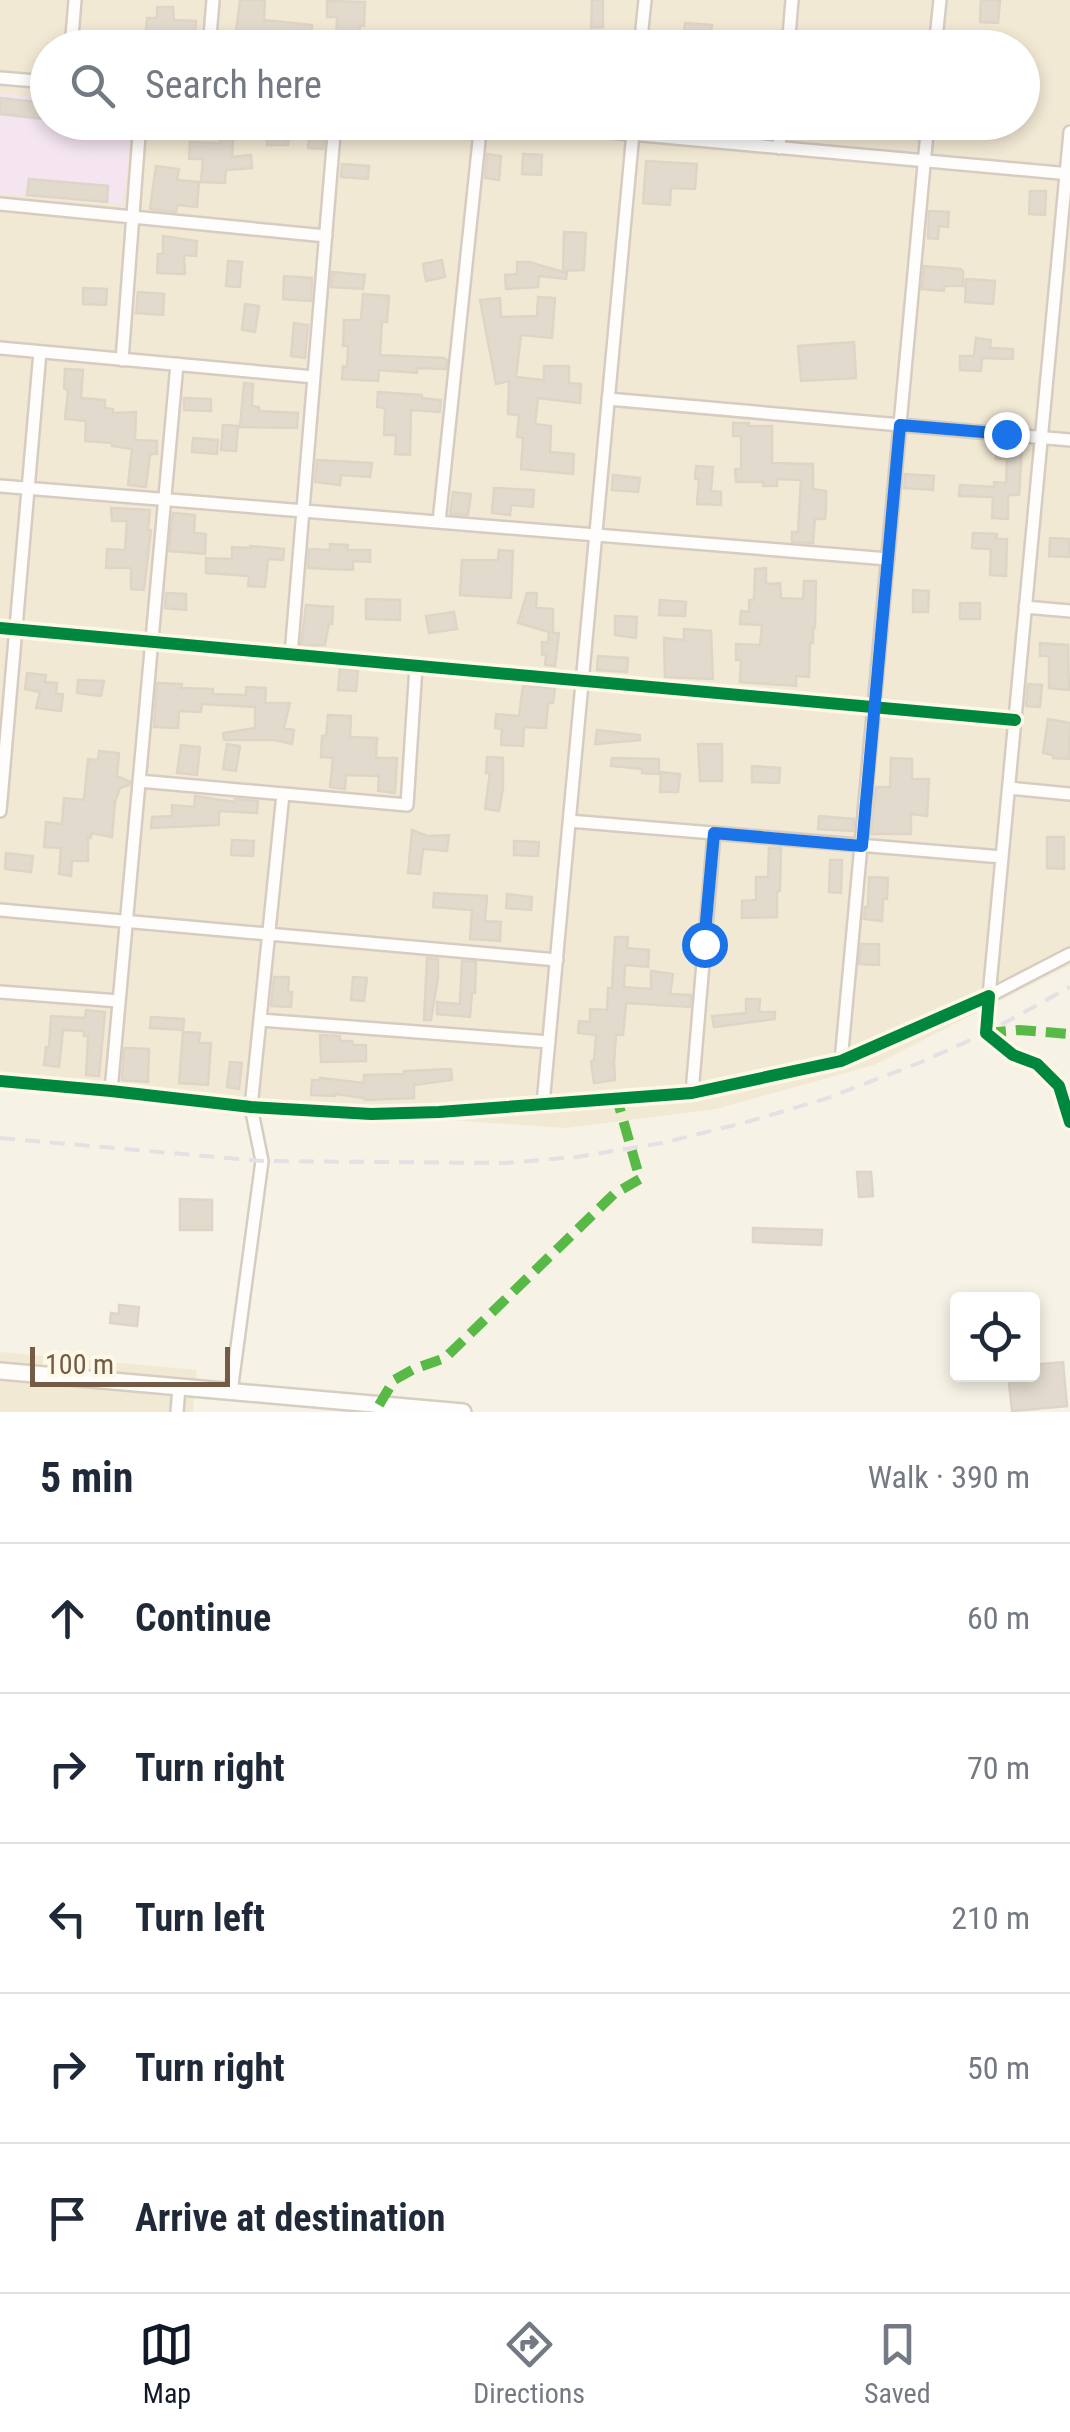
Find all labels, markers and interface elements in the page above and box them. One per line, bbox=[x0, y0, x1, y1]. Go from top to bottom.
search box bbox=[30, 30, 1040, 140]
icon: search bbox=[65, 58, 120, 113]
text: Search here bbox=[145, 63, 322, 107]
route end bbox=[984, 412, 1030, 458]
route start bbox=[682, 922, 728, 968]
map controls bbox=[950, 1292, 1040, 1382]
button: locate bbox=[950, 1292, 1040, 1382]
scale bar bbox=[30, 1342, 230, 1386]
text: 100 m bbox=[45, 1348, 114, 1381]
text: 5 min bbox=[40, 1453, 133, 1502]
text: Walk · 390 m bbox=[868, 1458, 1030, 1496]
icon: ahead bbox=[40, 1591, 95, 1646]
text: Continue bbox=[135, 1596, 271, 1640]
text: 60 m bbox=[967, 1599, 1030, 1637]
icon: right bbox=[40, 1741, 95, 1796]
text: Turn right bbox=[135, 1746, 285, 1790]
text: 70 m bbox=[967, 1749, 1030, 1787]
icon: left bbox=[40, 1891, 95, 1946]
text: Turn left bbox=[135, 1896, 265, 1940]
text: 210 m bbox=[951, 1899, 1030, 1937]
icon: right bbox=[40, 2041, 95, 2096]
text: Turn right bbox=[135, 2046, 285, 2090]
text: 50 m bbox=[967, 2049, 1030, 2087]
icon: arrive bbox=[40, 2191, 95, 2246]
text: Arrive at destination bbox=[135, 2196, 445, 2240]
tab: Map bbox=[139, 2317, 194, 2410]
tab: Directions bbox=[473, 2317, 585, 2410]
tab: Saved bbox=[864, 2317, 931, 2410]

